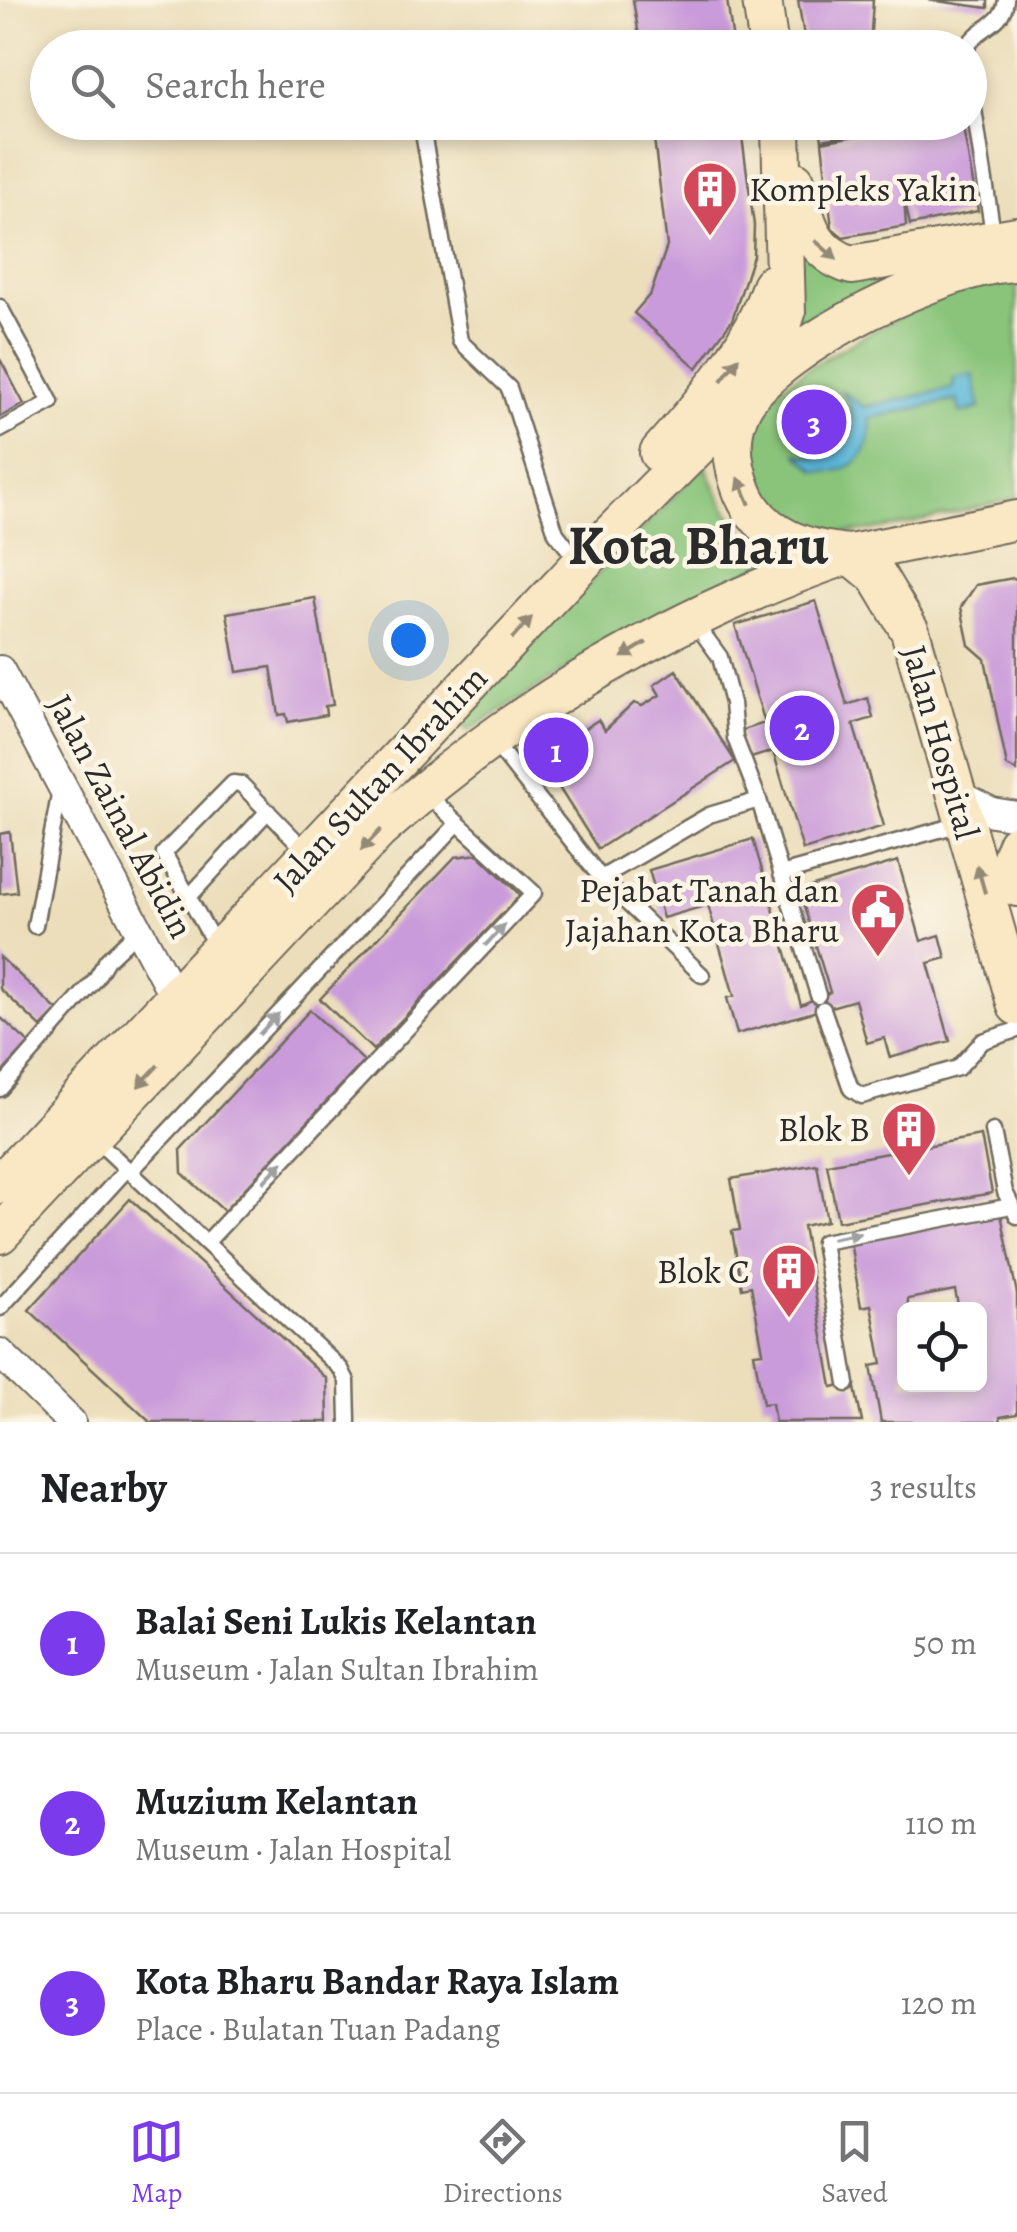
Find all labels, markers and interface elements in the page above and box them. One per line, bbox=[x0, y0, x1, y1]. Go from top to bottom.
search box bbox=[30, 30, 987, 140]
icon: search bbox=[65, 58, 120, 113]
text: Search here bbox=[145, 59, 326, 111]
building icon: Kompleks Yakin bbox=[680, 159, 740, 238]
place label: Kompleks Yakin bbox=[749, 165, 977, 213]
one-way arrow bbox=[813, 239, 838, 261]
one-way arrow bbox=[720, 356, 741, 382]
pin: 3 bbox=[782, 384, 846, 460]
one-way arrow bbox=[736, 476, 752, 505]
district label: Kota Bharu bbox=[568, 508, 829, 583]
your location bbox=[383, 615, 434, 666]
one-way arrow bbox=[510, 616, 532, 641]
street label: Jalan Hospital bbox=[890, 639, 992, 845]
one-way arrow bbox=[620, 641, 648, 658]
street label: Jalan Sultan Ibrahim bbox=[262, 655, 498, 903]
street label: Jalan Zainal Abidin bbox=[36, 686, 206, 946]
pin: 2 bbox=[770, 690, 834, 766]
pin: 1 bbox=[524, 712, 588, 788]
one-way arrow bbox=[360, 827, 383, 851]
one-way arrow bbox=[972, 863, 988, 894]
place label: Pejabat Tanah dan Jajahan Kota Bharu bbox=[565, 866, 839, 954]
public building icon: Pejabat Tanah dan Jajahan Kota Bharu bbox=[848, 880, 908, 959]
one-way arrow bbox=[483, 923, 506, 947]
one-way arrow bbox=[257, 1013, 280, 1037]
one-way arrow bbox=[137, 1064, 160, 1088]
building icon: Blok B bbox=[879, 1099, 939, 1178]
place label: Blok B bbox=[778, 1105, 870, 1153]
one-way arrow bbox=[261, 1160, 284, 1184]
one-way arrow bbox=[831, 1228, 862, 1244]
building icon: Blok C bbox=[759, 1241, 819, 1320]
place label: Blok C bbox=[657, 1247, 750, 1295]
map controls bbox=[897, 1302, 987, 1392]
button: locate bbox=[897, 1302, 987, 1392]
text: Nearby bbox=[40, 1459, 167, 1516]
text: 3 results bbox=[870, 1465, 977, 1509]
text: Balai Seni Lukis Kelantan bbox=[135, 1595, 537, 1647]
text: 1 bbox=[67, 1621, 78, 1665]
text: 50 m bbox=[913, 1621, 977, 1665]
text: Museum · Jalan Sultan Ibrahim bbox=[135, 1647, 539, 1691]
text: Muzium Kelantan bbox=[135, 1775, 418, 1827]
text: 2 bbox=[65, 1801, 80, 1845]
text: 110 m bbox=[905, 1801, 977, 1845]
text: Museum · Jalan Hospital bbox=[135, 1827, 451, 1871]
text: Kota Bharu Bandar Raya Islam bbox=[135, 1955, 619, 2007]
text: 3 bbox=[66, 1981, 79, 2025]
text: 120 m bbox=[901, 1981, 977, 2025]
text: Place · Bulatan Tuan Padang bbox=[135, 2007, 500, 2051]
tab: Map bbox=[129, 2114, 184, 2212]
tab: Directions bbox=[443, 2114, 563, 2212]
tab: Saved bbox=[821, 2114, 888, 2212]

